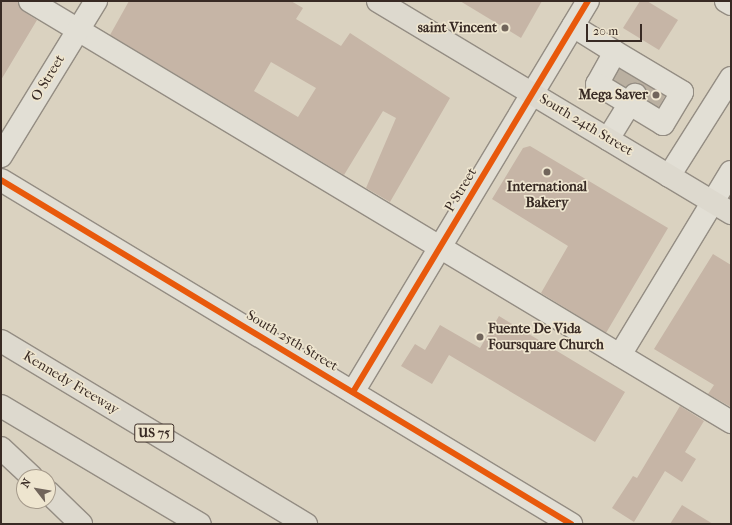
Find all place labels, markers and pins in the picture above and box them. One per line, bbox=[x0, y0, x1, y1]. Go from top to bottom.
place label: saint Vincent bbox=[418, 20, 497, 36]
marker: saint Vincent bbox=[500, 23, 510, 33]
place label: Mega Saver bbox=[578, 87, 648, 103]
marker: Mega Saver bbox=[651, 90, 661, 100]
marker: International Bakery bbox=[542, 167, 552, 177]
place label: International Bakery bbox=[507, 179, 587, 212]
place label: Fuente De Vida Foursquare Church bbox=[488, 321, 604, 354]
marker: Fuente De Vida Foursquare Church bbox=[475, 332, 485, 342]

